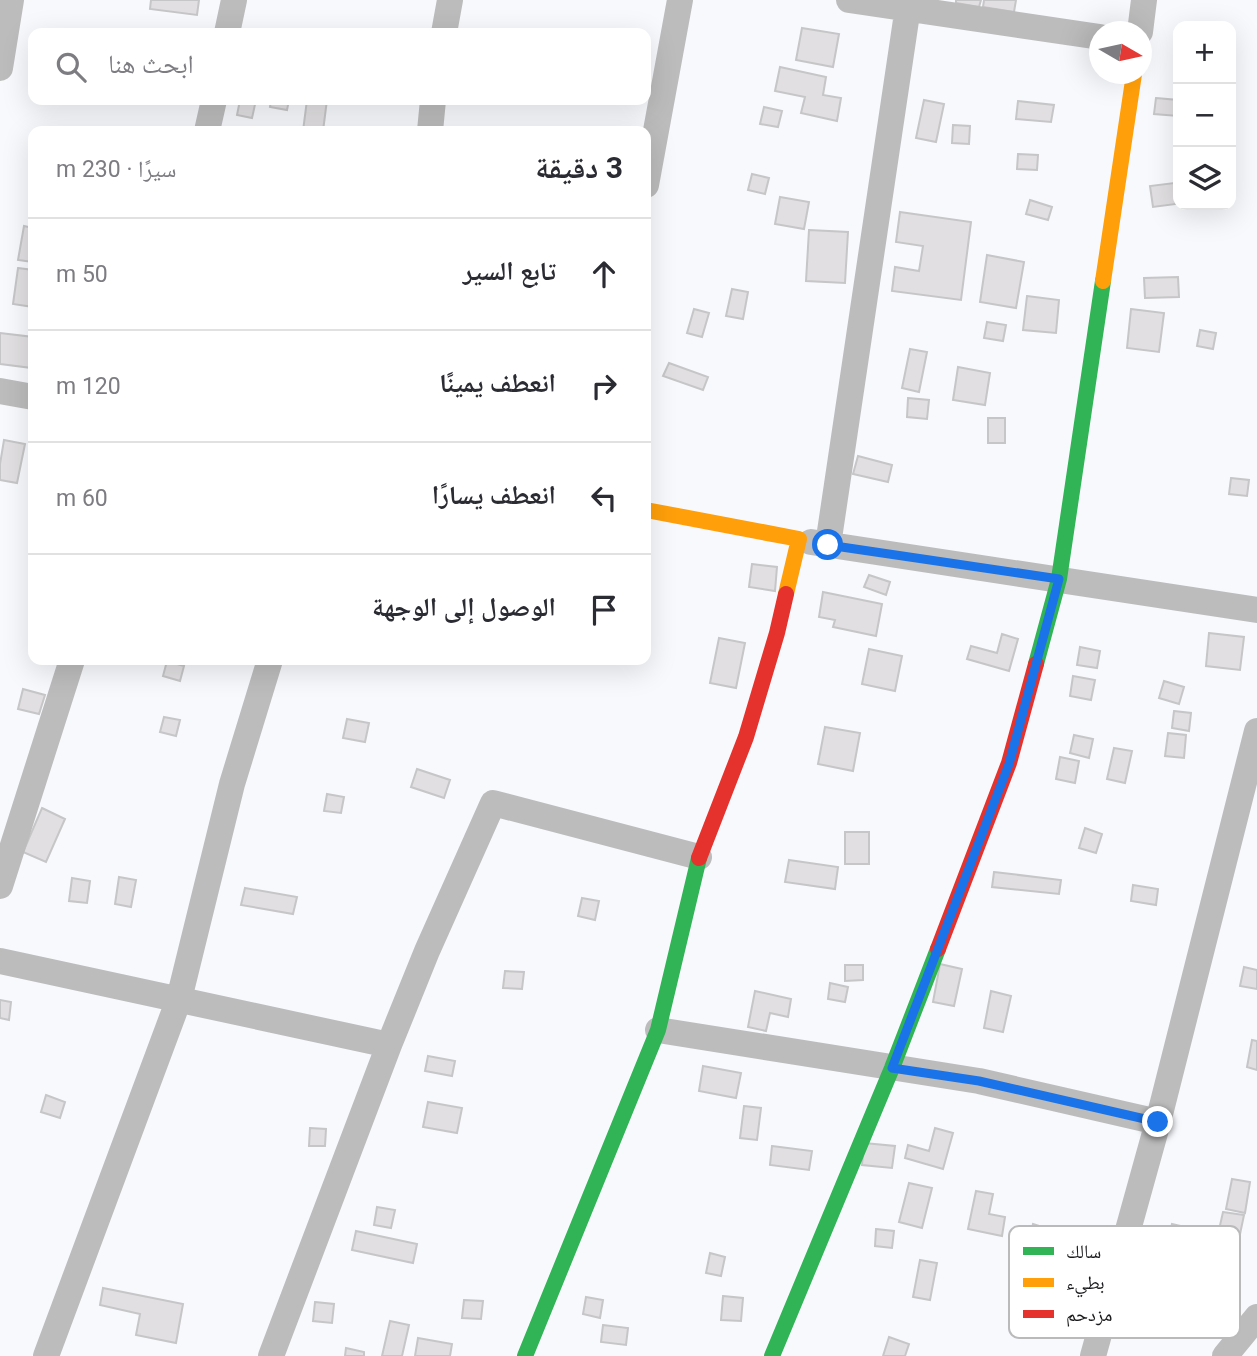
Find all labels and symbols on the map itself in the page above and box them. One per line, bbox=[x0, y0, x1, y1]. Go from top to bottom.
north arrow bbox=[1089, 21, 1152, 84]
route start bbox=[812, 529, 843, 560]
route end bbox=[1142, 1106, 1173, 1137]
legend bbox=[1009, 1226, 1240, 1338]
text: سالك bbox=[1066, 1240, 1101, 1263]
text: بطيء bbox=[1066, 1271, 1105, 1298]
text: مزدحم bbox=[1066, 1303, 1112, 1327]

